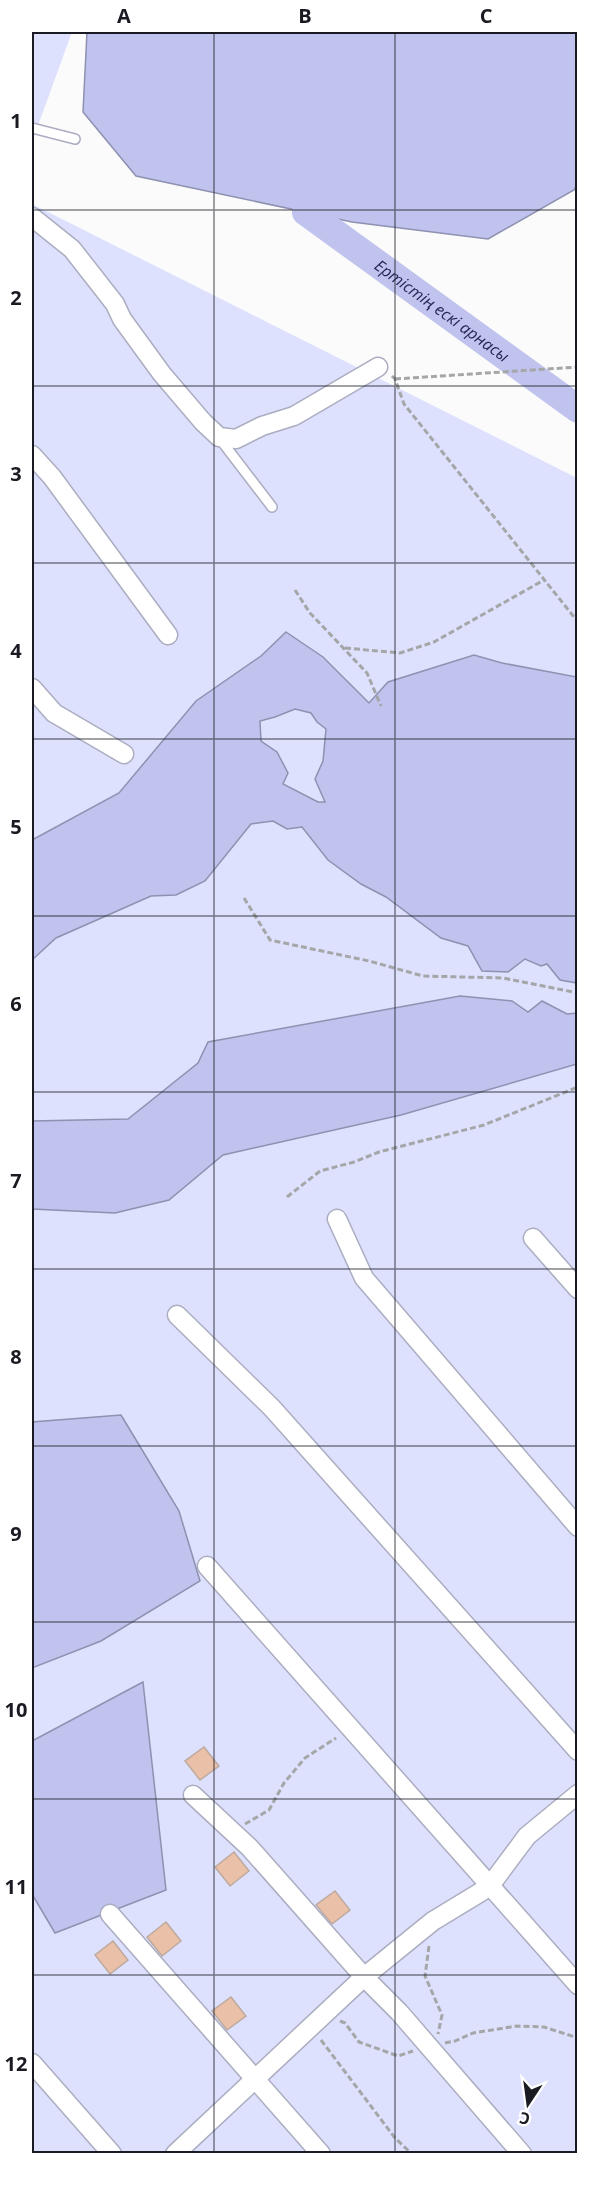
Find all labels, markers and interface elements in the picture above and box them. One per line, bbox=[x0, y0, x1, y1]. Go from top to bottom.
text: A bbox=[117, 2, 131, 29]
text: B bbox=[298, 2, 312, 29]
text: C bbox=[480, 2, 493, 29]
text: 1 bbox=[10, 107, 22, 134]
water label: Ертістің ескі арнасы bbox=[370, 254, 514, 367]
text: 2 bbox=[10, 284, 22, 311]
text: 3 bbox=[10, 460, 22, 487]
text: 4 bbox=[10, 637, 22, 664]
text: 5 bbox=[10, 813, 22, 840]
text: 6 bbox=[10, 990, 22, 1017]
text: 7 bbox=[10, 1167, 22, 1194]
text: 8 bbox=[10, 1343, 22, 1370]
text: 9 bbox=[10, 1520, 22, 1547]
text: 10 bbox=[5, 1696, 27, 1723]
text: 11 bbox=[5, 1873, 27, 1900]
text: 12 bbox=[5, 2050, 27, 2077]
north arrow bbox=[498, 2074, 558, 2134]
text: С bbox=[517, 2107, 532, 2130]

